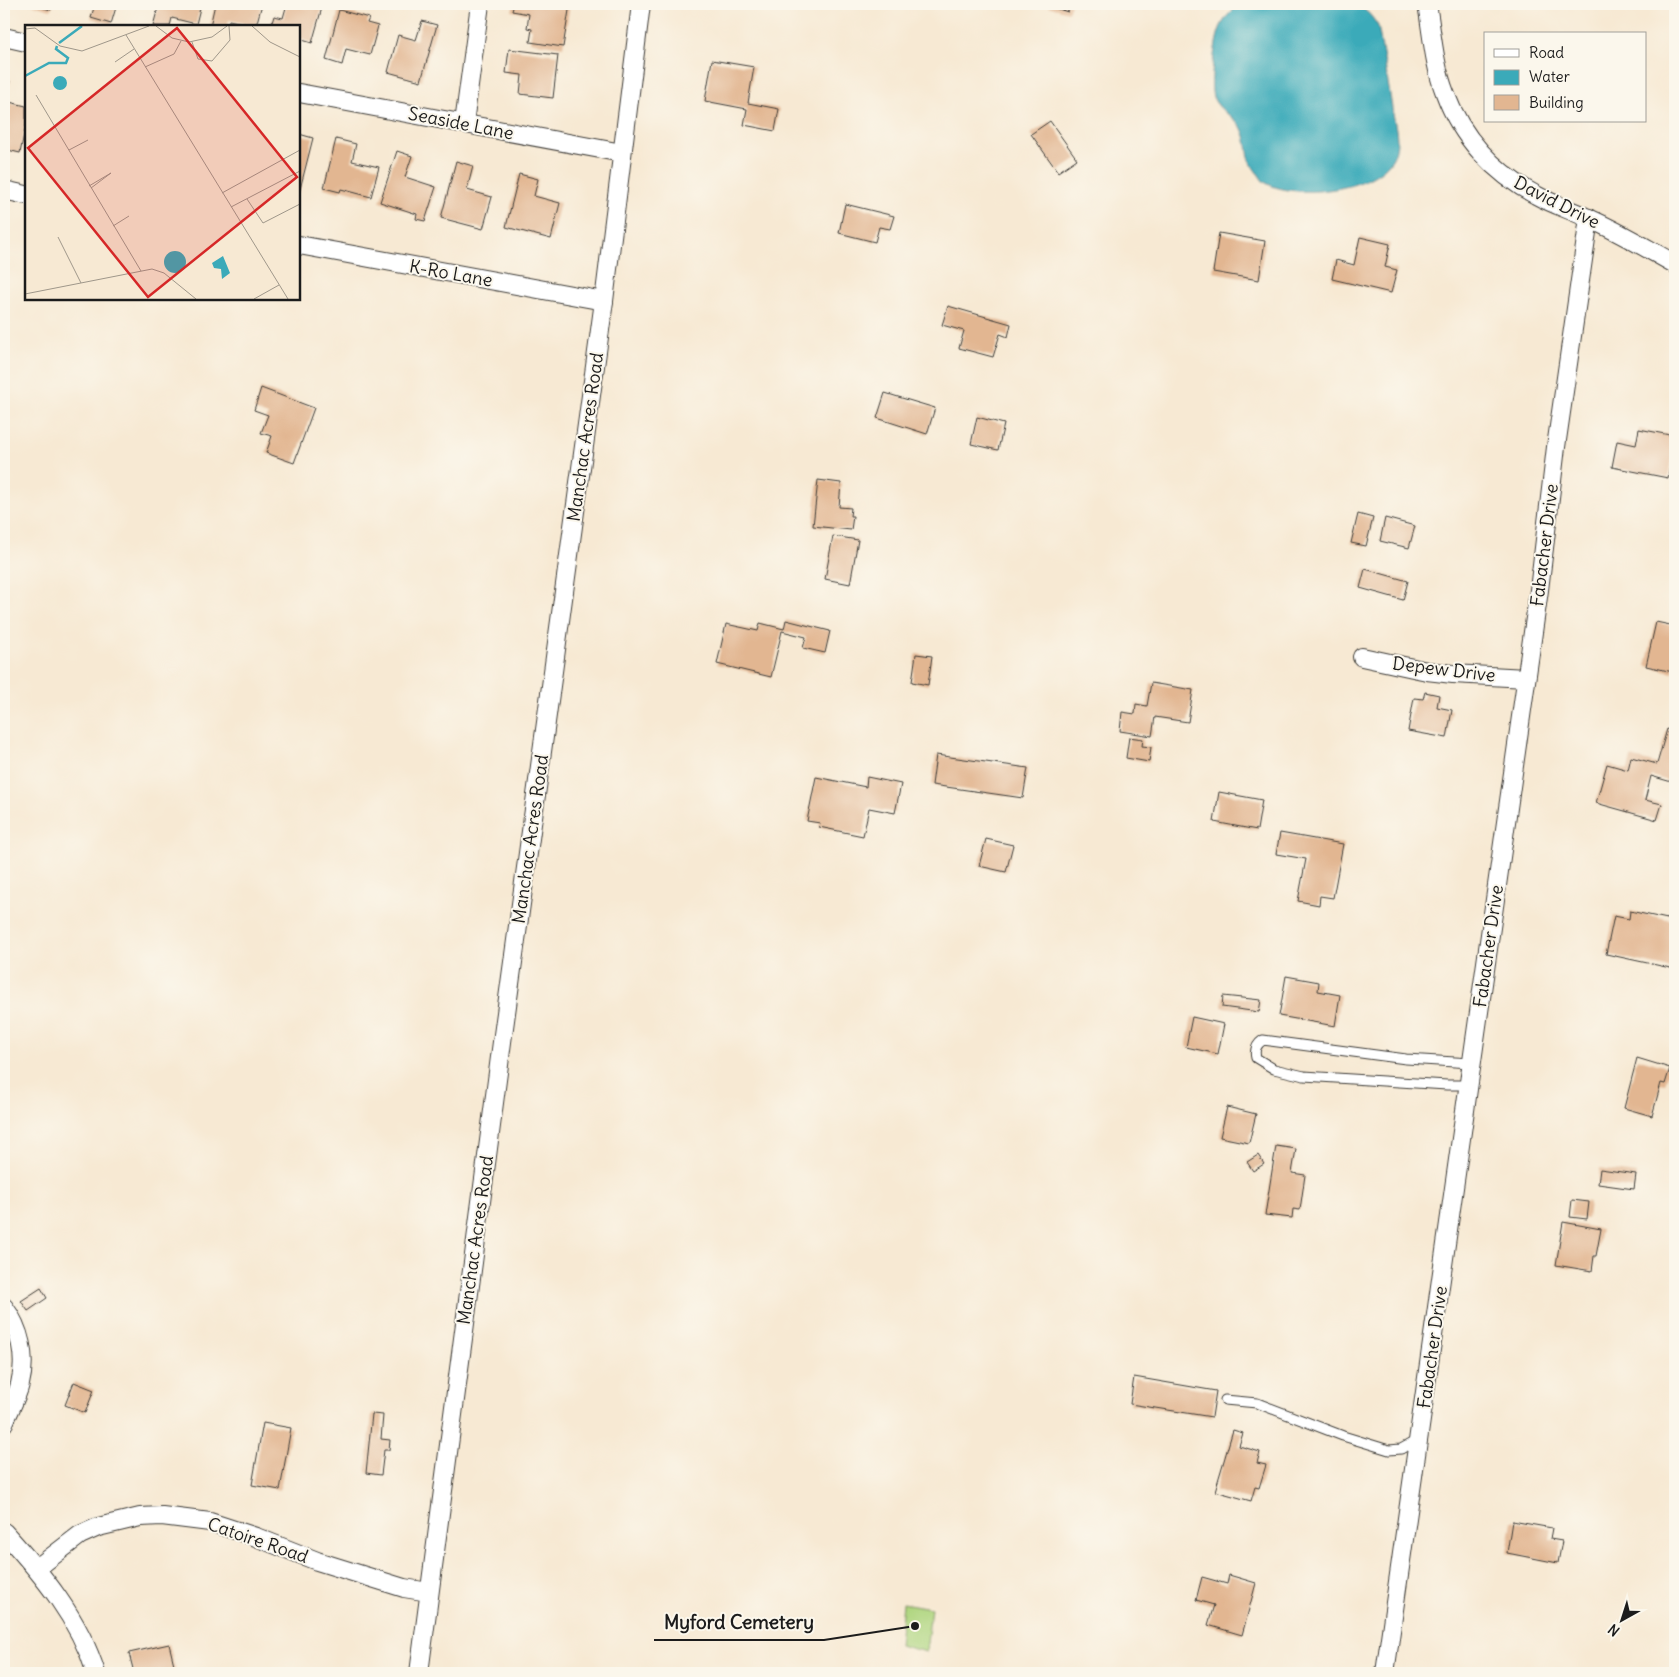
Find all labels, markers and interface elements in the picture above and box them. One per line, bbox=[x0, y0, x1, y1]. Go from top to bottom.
inset map bbox=[25, 25, 300, 300]
legend bbox=[1484, 32, 1646, 122]
text: Road bbox=[1529, 43, 1564, 62]
text: Water bbox=[1529, 67, 1570, 86]
text: Building bbox=[1529, 93, 1584, 112]
street label: Seaside Lane bbox=[406, 102, 516, 144]
street label: David Drive bbox=[1510, 171, 1604, 233]
street label: K-Ro Lane bbox=[408, 254, 494, 292]
street label: Manchac Acres Road bbox=[562, 351, 608, 523]
street label: Fabacher Drive bbox=[1525, 482, 1563, 608]
street label: Depew Drive bbox=[1391, 651, 1497, 687]
street label: Manchac Acres Road bbox=[507, 753, 553, 925]
street label: Fabacher Drive bbox=[1468, 883, 1508, 1009]
street label: Manchac Acres Road bbox=[452, 1154, 498, 1326]
street label: Fabacher Drive bbox=[1412, 1284, 1452, 1410]
street label: Catoire Road bbox=[205, 1512, 312, 1568]
north arrow bbox=[1596, 1594, 1646, 1644]
callout: Myford Cemetery bbox=[654, 1606, 824, 1640]
text: Myford Cemetery bbox=[664, 1610, 814, 1634]
text: N bbox=[1604, 1620, 1623, 1640]

